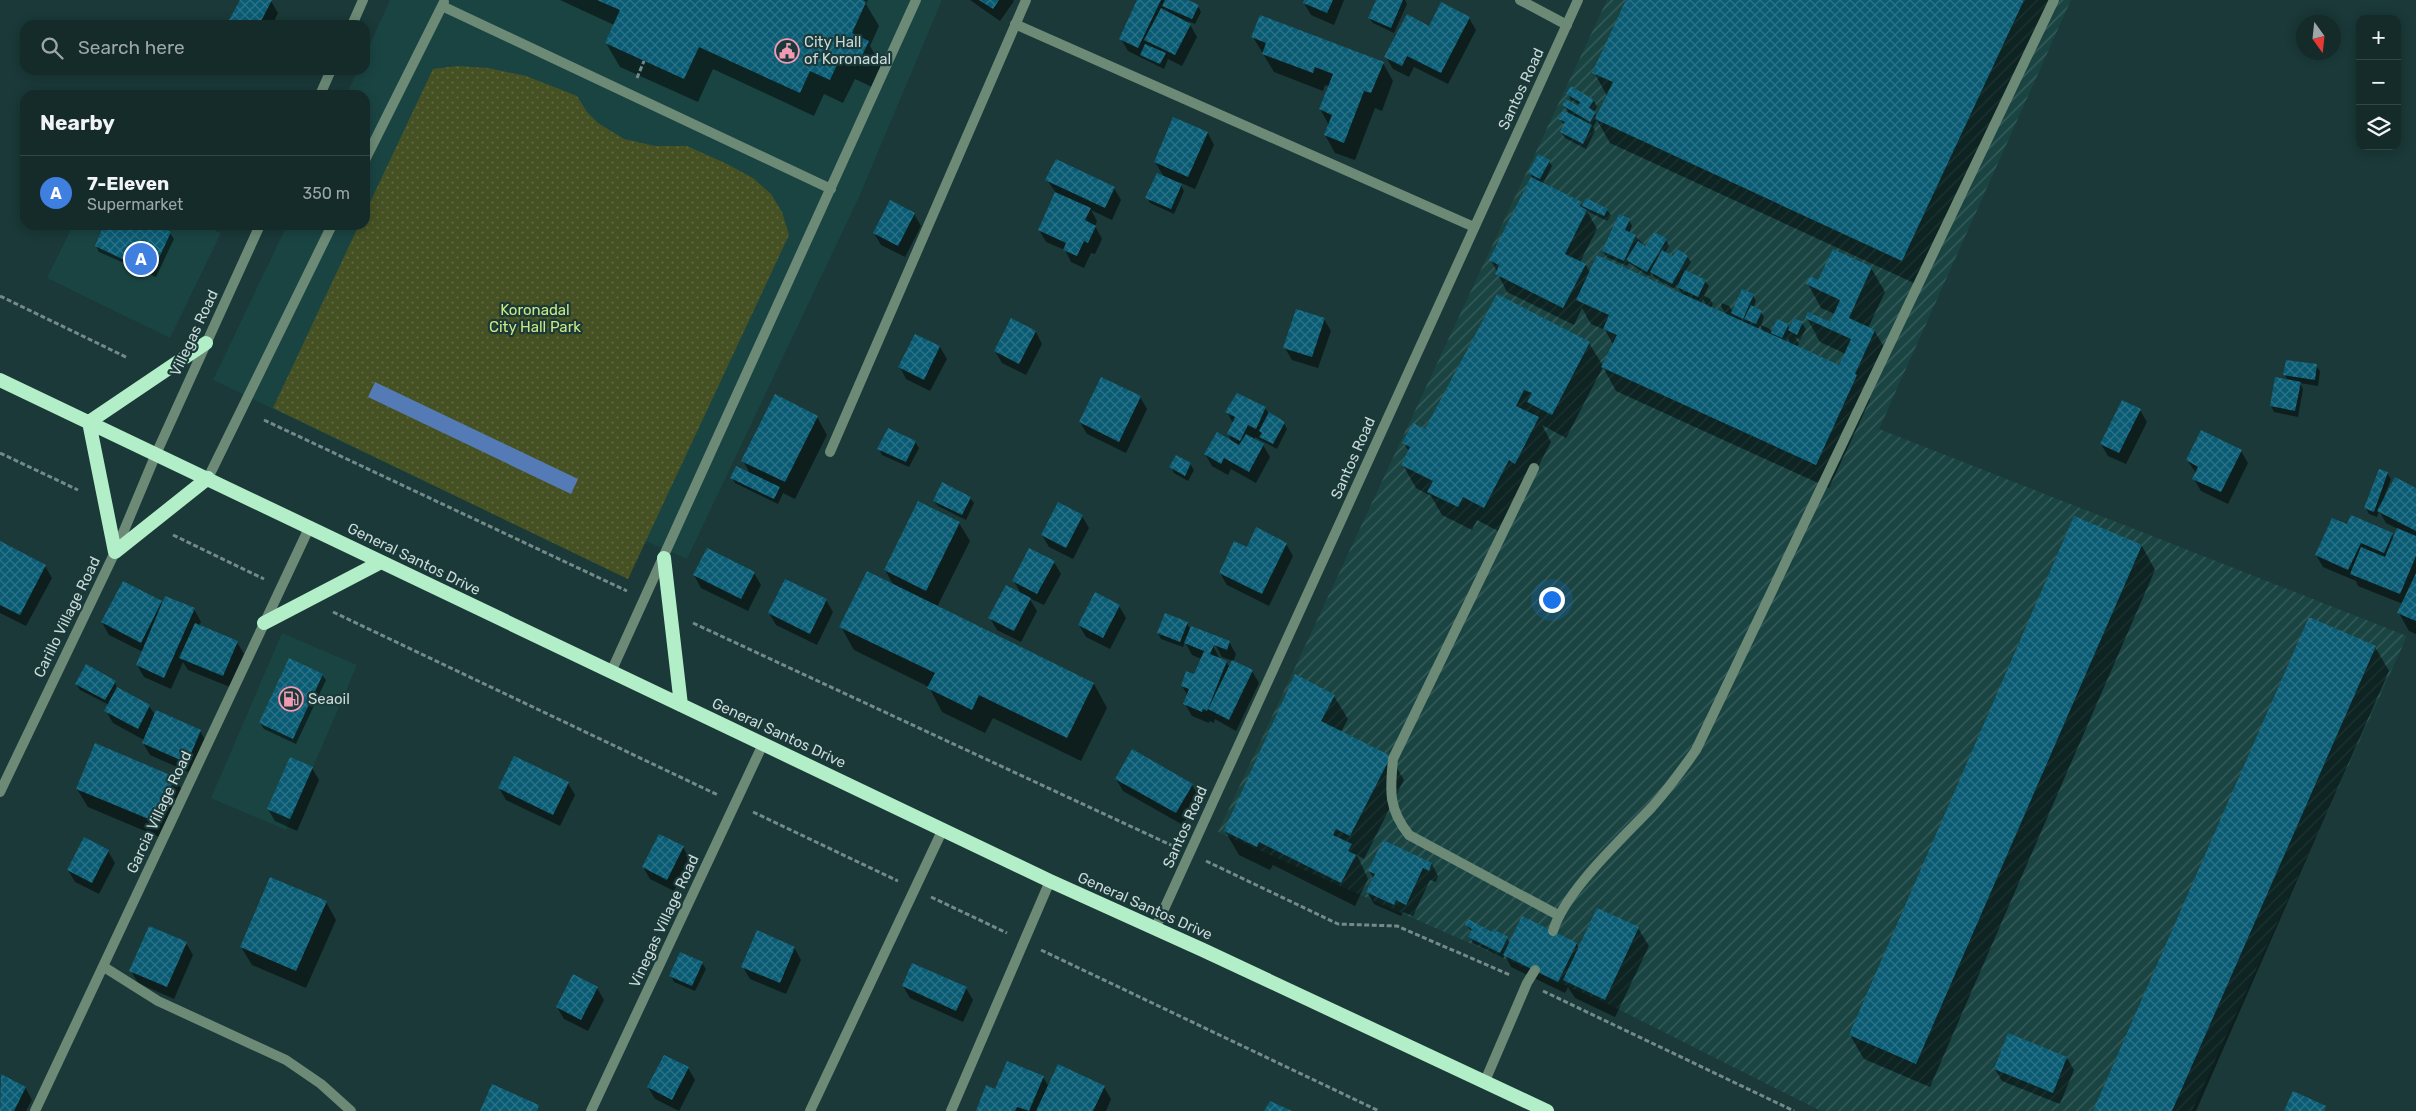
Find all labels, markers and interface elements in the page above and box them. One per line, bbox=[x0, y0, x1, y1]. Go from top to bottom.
north arrow bbox=[2296, 15, 2341, 60]
map controls bbox=[2356, 15, 2401, 150]
button: + bbox=[2356, 15, 2401, 60]
search box bbox=[20, 20, 370, 75]
place label: City Hall of Koronadal bbox=[804, 33, 891, 68]
icon: search bbox=[38, 34, 66, 62]
text: Search here bbox=[78, 36, 185, 59]
public building icon: City Hall of Koronadal bbox=[774, 38, 800, 64]
street label: Santos Road bbox=[1494, 45, 1548, 133]
button: − bbox=[2356, 60, 2401, 105]
button: layers bbox=[2356, 105, 2401, 150]
text: Nearby bbox=[40, 110, 115, 135]
text: 7-Eleven bbox=[87, 172, 169, 195]
text: A bbox=[50, 184, 62, 203]
text: 350 m bbox=[303, 184, 350, 203]
text: Supermarket bbox=[87, 195, 183, 214]
pin: A bbox=[125, 240, 157, 278]
street label: Villegas Road bbox=[166, 287, 222, 379]
park label: Koronadal City Hall Park bbox=[489, 301, 581, 336]
street label: Santos Road bbox=[1327, 414, 1379, 502]
street label: General Santos Drive bbox=[345, 519, 483, 599]
street label: Carillo Village Road bbox=[30, 554, 104, 680]
your location bbox=[1539, 587, 1565, 613]
fuel station icon: Seaoil bbox=[278, 686, 304, 712]
place label: Seaoil bbox=[308, 690, 350, 708]
street label: General Santos Drive bbox=[709, 694, 849, 772]
street label: Garcia Village Road bbox=[123, 748, 195, 876]
street label: Santos Road bbox=[1159, 783, 1211, 871]
street label: Vinegas Village Road bbox=[625, 852, 703, 990]
street label: General Santos Drive bbox=[1075, 868, 1215, 944]

